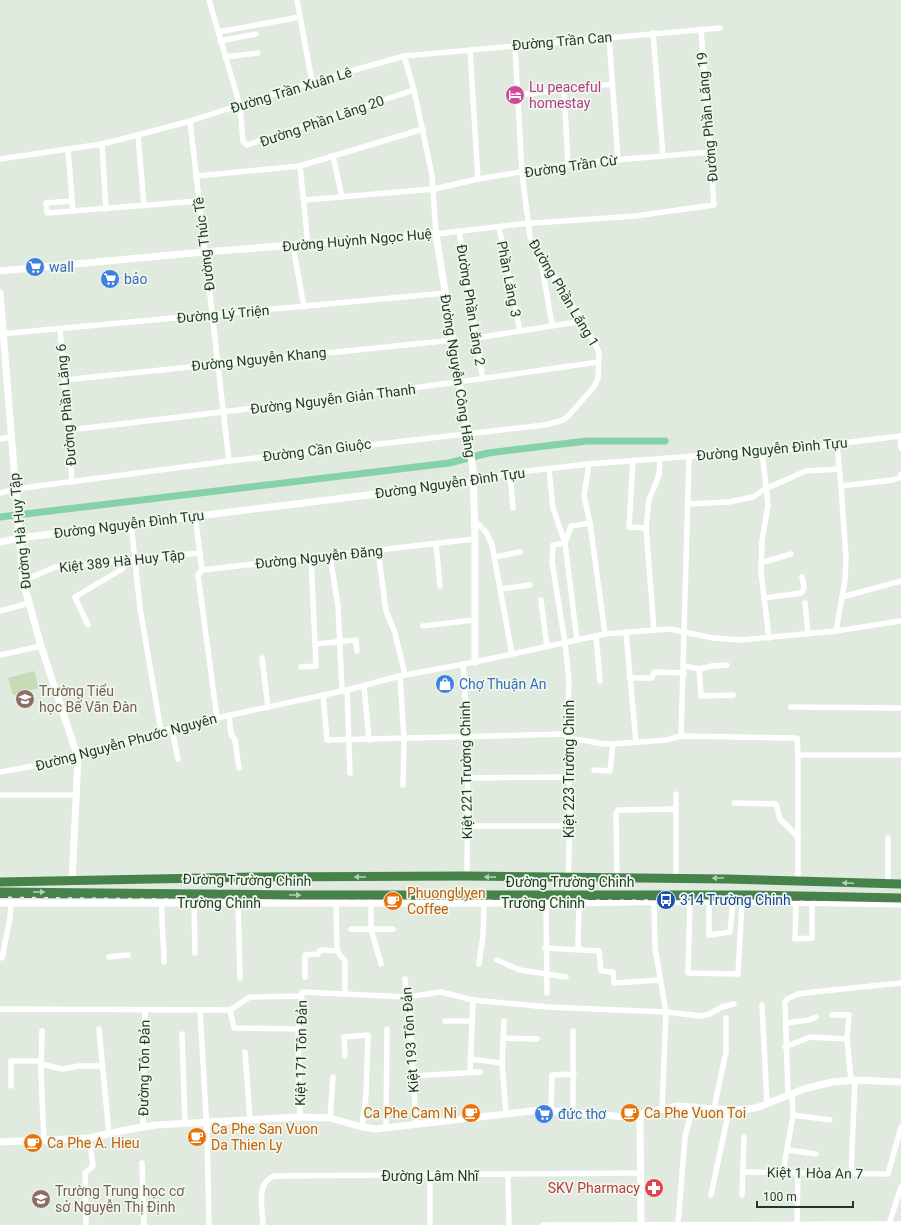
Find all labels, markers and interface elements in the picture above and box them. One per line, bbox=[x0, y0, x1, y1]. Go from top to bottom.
street label: Đường Trần Can bbox=[511, 29, 613, 53]
street label: Đường Phần Lăng 19 bbox=[693, 51, 721, 183]
street label: Đường Trần Xuân Lê bbox=[228, 64, 354, 116]
place label: Lu peaceful homestay bbox=[529, 79, 601, 111]
hotel icon: Lu peaceful homestay bbox=[504, 84, 526, 106]
street label: Đường Phần Lăng 20 bbox=[258, 92, 386, 150]
street label: Đường Trần Cừ bbox=[523, 152, 619, 180]
street label: Đường Thúc Tề bbox=[190, 196, 218, 292]
street label: Đường Huỳnh Ngọc Huệ bbox=[282, 225, 432, 255]
street label: Đường Phần Lăng 1 bbox=[526, 236, 602, 350]
street label: Phần Lăng 3 bbox=[494, 239, 524, 319]
street label: Đường Phần Lăng 2 bbox=[454, 243, 489, 367]
supermarket icon: wall bbox=[24, 256, 46, 278]
place label: wall bbox=[49, 259, 74, 275]
supermarket icon: bảo bbox=[99, 268, 121, 290]
place label: bảo bbox=[124, 271, 147, 287]
street label: Đường Nguyễn Công Hãng bbox=[437, 293, 479, 459]
street label: Đường Lý Triện bbox=[176, 302, 270, 326]
street label: Đường Phần Lăng 6 bbox=[53, 343, 79, 467]
street label: Đường Nguyễn Khang bbox=[191, 344, 327, 374]
street label: Đường Nguyễn Giản Thanh bbox=[249, 381, 417, 417]
street label: Đường Nguyễn Đình Tựu bbox=[696, 434, 848, 464]
street label: Đường Cần Giuộc bbox=[262, 435, 372, 465]
street label: Đường Nguyễn Đình Tựu bbox=[374, 465, 526, 501]
street label: Đường Hà Huy Tập bbox=[6, 472, 34, 590]
street label: Đường Nguyễn Đình Tựu bbox=[53, 507, 205, 541]
street label: Đường Nguyễn Đăng bbox=[254, 542, 384, 572]
street label: Kiệt 389 Hà Huy Tập bbox=[58, 546, 186, 576]
shop icon: Chợ Thuận An bbox=[434, 673, 456, 695]
place label: Chợ Thuận An bbox=[459, 676, 547, 692]
place label: Trường Tiểu học Bế Văn Đàn bbox=[39, 683, 137, 715]
school or university icon: Trường Tiểu học Bế Văn Đàn bbox=[14, 688, 36, 710]
street label: Kiệt 223 Trường Chinh bbox=[561, 700, 577, 838]
street label: Kiệt 221 Trường Chinh bbox=[457, 701, 475, 839]
street label: Đường Nguyễn Phước Nguyên bbox=[34, 710, 218, 774]
street label: Đường Trường Chinh bbox=[182, 871, 312, 889]
one-way arrow bbox=[484, 873, 496, 880]
one-way arrow bbox=[353, 874, 366, 880]
street label: Đường Trường Chinh bbox=[506, 874, 634, 890]
one-way arrow bbox=[712, 875, 724, 882]
one-way arrow bbox=[841, 880, 854, 886]
place label: PhuongUyen Coffee bbox=[407, 885, 486, 917]
one-way arrow bbox=[33, 889, 46, 895]
bus stop icon: 314 Trường Chinh bbox=[655, 889, 677, 911]
cafe icon: PhuongUyen Coffee bbox=[382, 890, 404, 912]
one-way arrow bbox=[289, 892, 302, 898]
place label: 314 Trường Chinh bbox=[680, 892, 791, 908]
street label: Trường Chinh bbox=[177, 895, 261, 911]
street label: Trường Chinh bbox=[501, 895, 585, 911]
street label: Kiệt 193 Tôn Đản bbox=[398, 987, 422, 1093]
street label: Kiệt 171 Tôn Đản bbox=[292, 1000, 310, 1106]
street label: Đường Tôn Đản bbox=[135, 1020, 153, 1116]
cafe icon: Ca Phe Cam Ni bbox=[460, 1102, 482, 1124]
cafe icon: Ca Phe Vuon Toi bbox=[619, 1102, 641, 1124]
supermarket icon: đức thơ bbox=[533, 1103, 555, 1125]
place label: Ca Phe Cam Ni bbox=[363, 1105, 457, 1121]
place label: Ca Phe Vuon Toi bbox=[644, 1105, 746, 1121]
place label: đức thơ bbox=[558, 1106, 607, 1122]
place label: Ca Phe San Vuon Da Thien Ly bbox=[211, 1121, 318, 1153]
cafe icon: Ca Phe San Vuon Da Thien Ly bbox=[186, 1126, 208, 1148]
cafe icon: Ca Phe A. Hieu bbox=[22, 1132, 44, 1154]
place label: Ca Phe A. Hieu bbox=[47, 1135, 139, 1151]
street label: Kiệt 1 Hòa An 7 bbox=[767, 1164, 863, 1182]
street label: Đường Lâm Nhĩ bbox=[381, 1168, 480, 1184]
pharmacy icon: SKV Pharmacy bbox=[643, 1177, 665, 1199]
place label: SKV Pharmacy bbox=[548, 1180, 640, 1196]
place label: Trường Trung học cơ sở Nguyễn Thị Định bbox=[55, 1183, 185, 1215]
scale bar bbox=[757, 1183, 853, 1209]
school or university icon: Trường Trung học cơ sở Nguyễn Thị Định bbox=[30, 1188, 52, 1210]
text: 100 m bbox=[763, 1190, 797, 1204]

